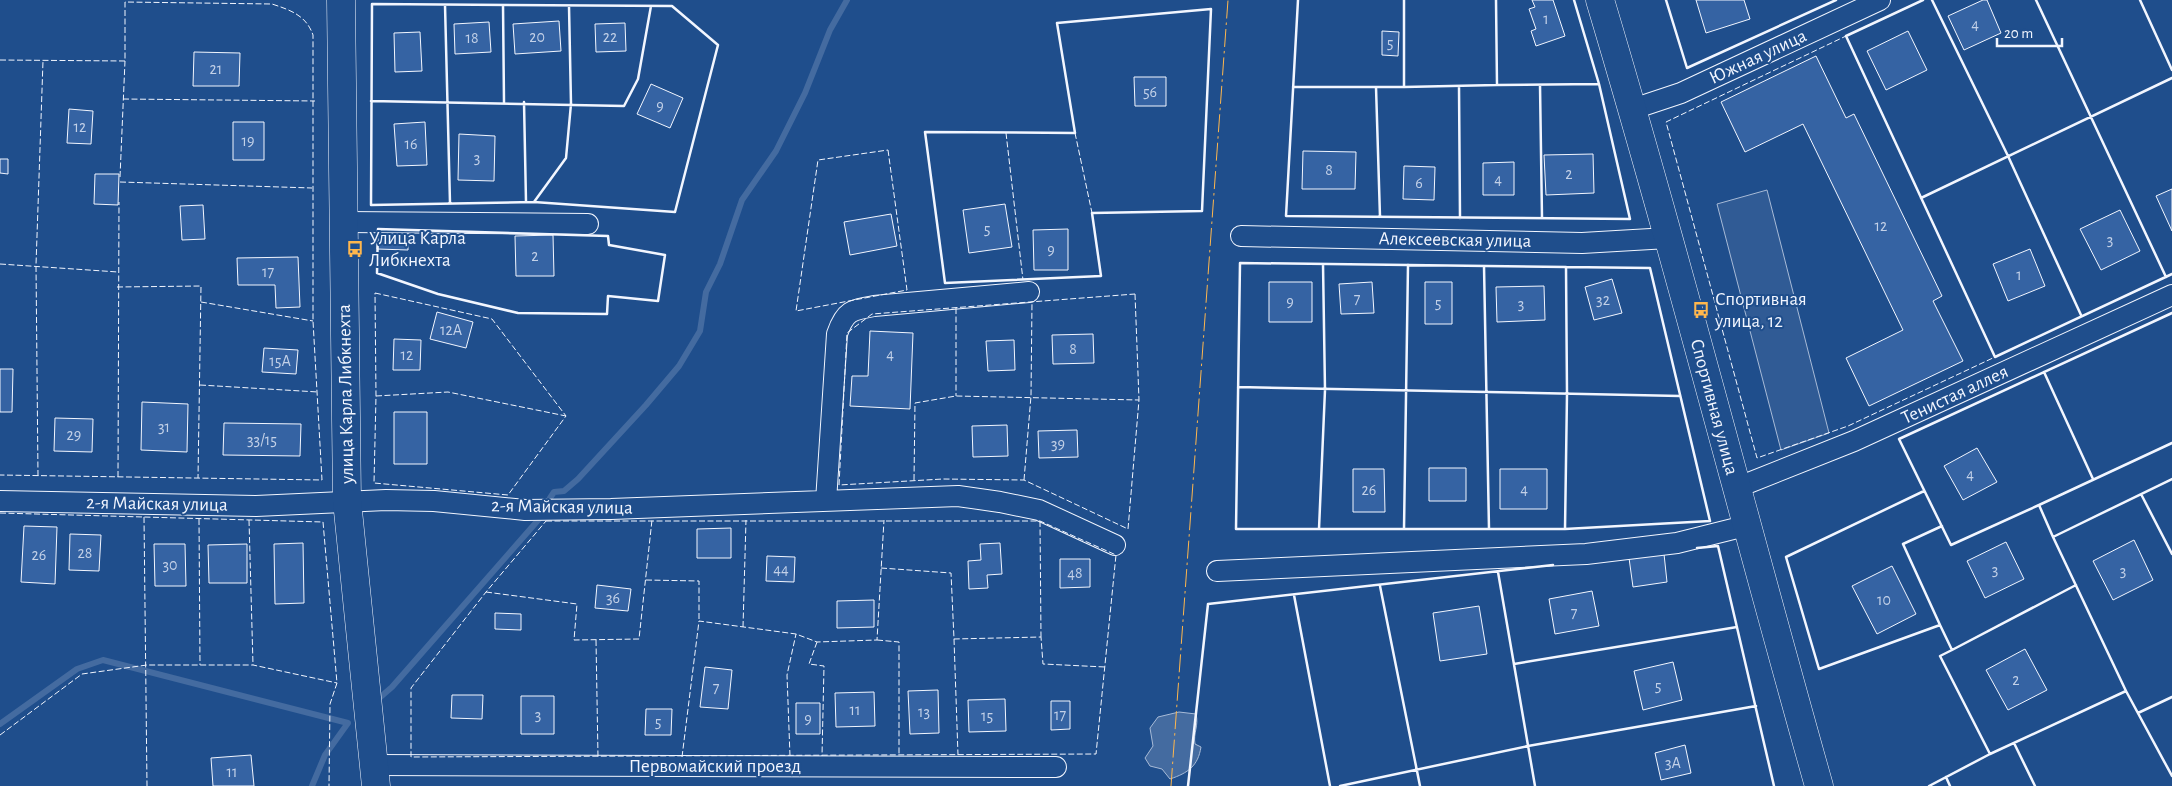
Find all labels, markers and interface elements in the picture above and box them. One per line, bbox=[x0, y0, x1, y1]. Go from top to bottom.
house number: 1 bbox=[1543, 11, 1549, 27]
scale bar bbox=[1997, 15, 2062, 47]
house number: 4 bbox=[1971, 16, 1979, 32]
street label: Южная улица bbox=[1706, 26, 1810, 88]
text: 20 m bbox=[2004, 26, 2033, 41]
house number: 20 bbox=[529, 29, 545, 45]
house number: 22 bbox=[603, 29, 617, 45]
house number: 18 bbox=[465, 30, 479, 46]
house number: 5 bbox=[1387, 35, 1393, 51]
house number: 21 bbox=[210, 61, 222, 77]
house number: 56 bbox=[1143, 84, 1157, 100]
house number: 9 bbox=[656, 98, 664, 114]
house number: 12 bbox=[74, 119, 86, 135]
house number: 19 bbox=[241, 133, 255, 149]
house number: 16 bbox=[404, 136, 418, 152]
house number: 3 bbox=[474, 150, 480, 166]
house number: 8 bbox=[1325, 162, 1333, 178]
house number: 2 bbox=[1565, 166, 1573, 182]
house number: 4 bbox=[1494, 171, 1502, 187]
house number: 6 bbox=[1415, 175, 1423, 191]
house number: 12 bbox=[1875, 218, 1887, 234]
house number: 5 bbox=[984, 221, 990, 237]
place label: Улица Карла Либкнехта bbox=[369, 229, 466, 270]
street label: Алексеевская улица bbox=[1379, 229, 1532, 251]
house number: 3 bbox=[2107, 232, 2113, 248]
bus stop icon: Улица Карла Либкнехта bbox=[345, 239, 365, 259]
house number: 9 bbox=[1047, 242, 1055, 258]
house number: 2 bbox=[531, 248, 539, 264]
house number: 17 bbox=[262, 264, 274, 280]
house number: 1 bbox=[2016, 267, 2022, 283]
place label: Спортивная улица, 12 bbox=[1714, 290, 1807, 331]
house number: 7 bbox=[1354, 291, 1361, 307]
house number: 32 bbox=[1596, 292, 1610, 308]
house number: 9 bbox=[1286, 294, 1294, 310]
house number: 5 bbox=[1435, 295, 1441, 311]
house number: 3 bbox=[1518, 296, 1524, 312]
bus stop icon: Спортивная улица, 12 bbox=[1691, 300, 1711, 320]
street label: улица Карла Либкнехта bbox=[335, 304, 357, 485]
house number: 12А bbox=[440, 322, 463, 338]
street label: Спортивная улица bbox=[1687, 337, 1741, 477]
house number: 8 bbox=[1069, 341, 1077, 357]
house number: 4 bbox=[886, 346, 894, 362]
house number: 12 bbox=[401, 347, 413, 363]
house number: 15А bbox=[269, 353, 291, 369]
street label: Тенистая аллея bbox=[1899, 362, 2011, 428]
house number: 31 bbox=[158, 419, 170, 435]
house number: 29 bbox=[67, 427, 81, 443]
house number: 33/15 bbox=[247, 432, 277, 448]
house number: 39 bbox=[1051, 436, 1065, 452]
house number: 4 bbox=[1966, 466, 1974, 482]
house number: 4 bbox=[1520, 481, 1528, 497]
house number: 26 bbox=[1362, 482, 1376, 498]
street label: 2-я Майская улица bbox=[86, 493, 228, 515]
street label: 2-я Майская улица bbox=[491, 496, 633, 518]
house number: 28 bbox=[78, 545, 92, 561]
house number: 26 bbox=[32, 547, 46, 563]
house number: 30 bbox=[162, 557, 178, 573]
house number: 44 bbox=[773, 561, 789, 577]
house number: 3 bbox=[1992, 562, 1998, 578]
house number: 3 bbox=[2120, 563, 2126, 579]
house number: 48 bbox=[1067, 565, 1083, 581]
house number: 36 bbox=[606, 590, 620, 606]
house number: 10 bbox=[1877, 592, 1891, 608]
house number: 7 bbox=[1571, 605, 1578, 621]
house number: 2 bbox=[2012, 672, 2020, 688]
house number: 5 bbox=[1655, 678, 1661, 694]
house number: 7 bbox=[713, 680, 720, 696]
house number: 11 bbox=[849, 702, 861, 718]
house number: 13 bbox=[918, 704, 930, 720]
house number: 3 bbox=[535, 707, 541, 723]
house number: 17 bbox=[1054, 707, 1066, 723]
house number: 15 bbox=[981, 708, 993, 724]
house number: 9 bbox=[804, 711, 812, 727]
house number: 5 bbox=[655, 714, 661, 730]
house number: 3А bbox=[1665, 755, 1682, 771]
street label: Первомайский проезд bbox=[629, 757, 801, 776]
house number: 11 bbox=[226, 764, 238, 780]

